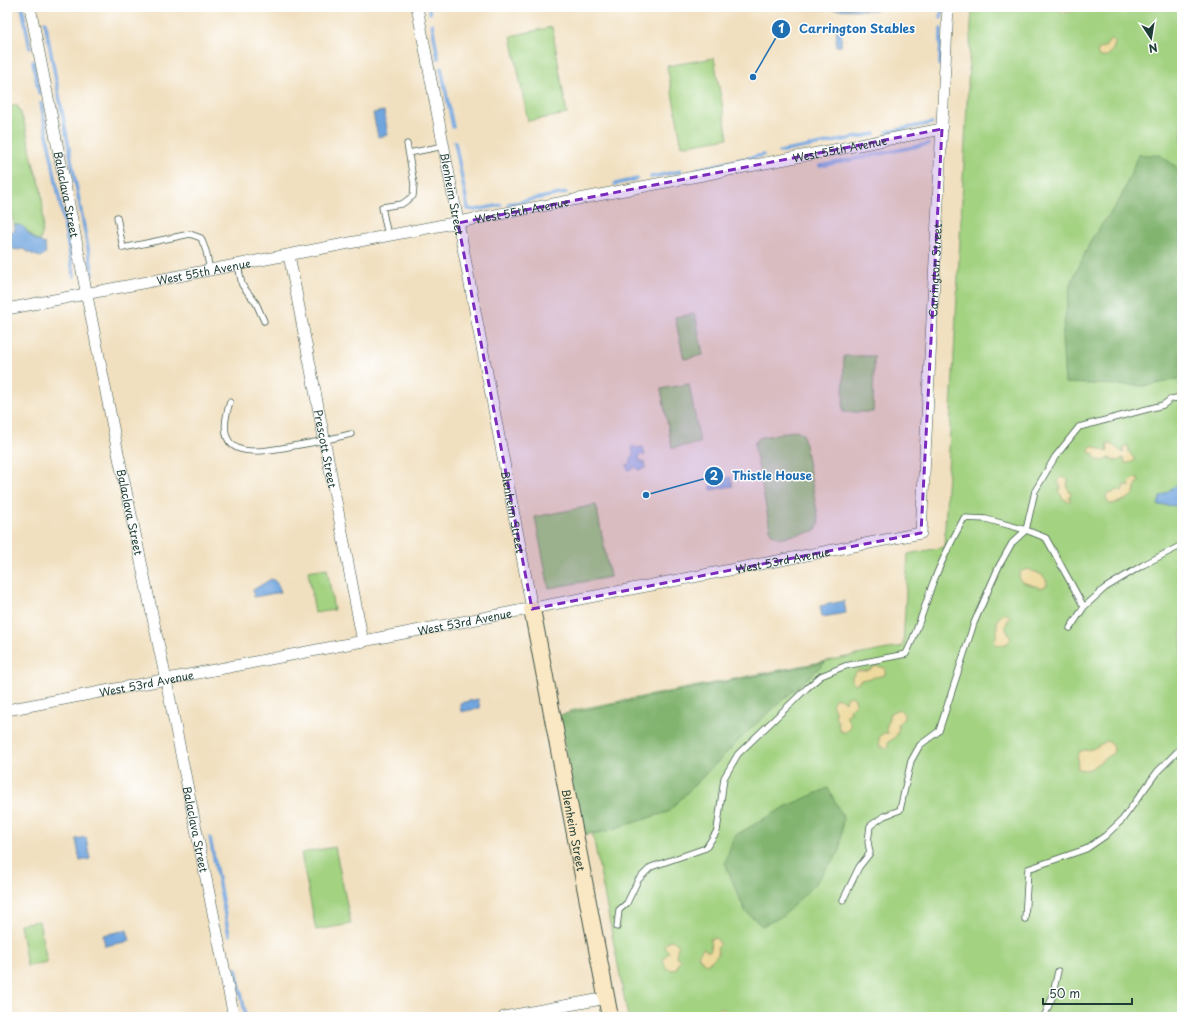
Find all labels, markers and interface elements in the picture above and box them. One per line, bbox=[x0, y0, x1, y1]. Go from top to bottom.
callout: Carrington Stables bbox=[771, 17, 923, 41]
north arrow bbox=[1131, 18, 1171, 58]
text: 1 bbox=[778, 19, 784, 37]
text: Carrington Stables bbox=[799, 19, 915, 37]
text: N bbox=[1147, 39, 1159, 58]
street label: West 55th Avenue bbox=[791, 131, 889, 166]
street label: Balaclava Street bbox=[50, 150, 84, 239]
street label: Blenheim Street bbox=[436, 151, 469, 237]
street label: West 55th Avenue bbox=[473, 192, 570, 227]
street label: Carrington Street bbox=[924, 222, 945, 318]
street label: West 55th Avenue bbox=[155, 254, 252, 289]
street label: Prescott Street bbox=[310, 408, 342, 489]
callout: Thistle House bbox=[704, 464, 821, 488]
text: 2 bbox=[710, 466, 719, 484]
text: Thistle House bbox=[732, 466, 812, 484]
street label: Balaclava Street bbox=[113, 468, 148, 557]
street label: Blenheim Street bbox=[497, 469, 530, 555]
street label: West 53rd Avenue bbox=[734, 542, 831, 577]
street label: West 53rd Avenue bbox=[416, 604, 513, 639]
street label: West 53rd Avenue bbox=[98, 666, 195, 700]
street label: Balaclava Street bbox=[179, 785, 213, 874]
street label: Blenheim Street bbox=[558, 787, 591, 873]
scale bar bbox=[1043, 980, 1132, 1006]
text: 50 m bbox=[1049, 984, 1080, 1002]

